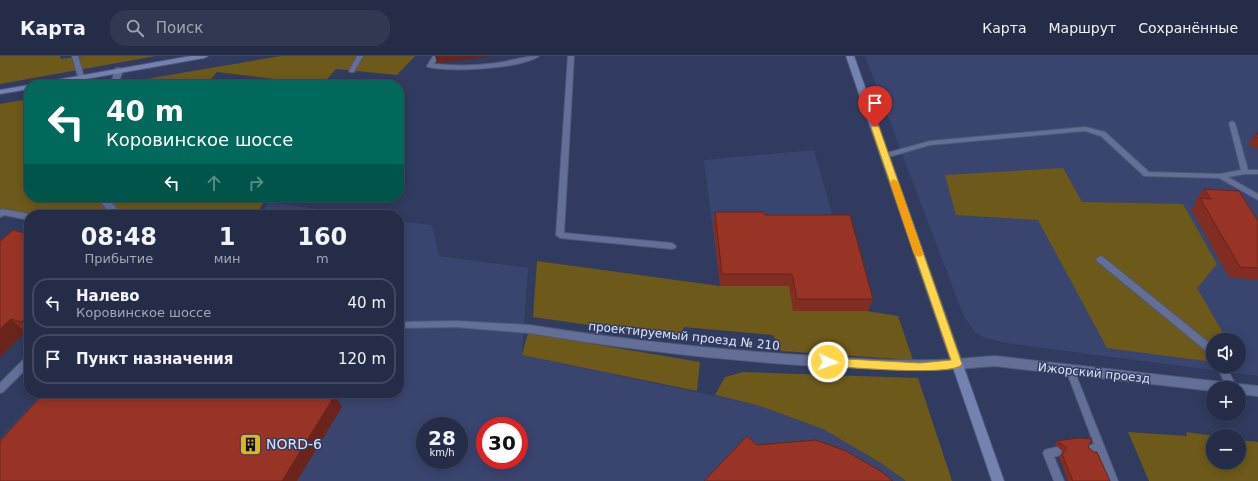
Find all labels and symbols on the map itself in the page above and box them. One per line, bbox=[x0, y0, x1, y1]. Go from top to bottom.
pin bbox=[858, 86, 892, 127]
street label: проектируемый проезд № 210 bbox=[588, 319, 780, 353]
position arrow bbox=[807, 341, 849, 383]
street label: Ижорский проезд bbox=[1037, 360, 1151, 386]
speed limit sign: 30 bbox=[476, 417, 528, 469]
building icon: NORD-6 bbox=[237, 431, 263, 457]
place label: NORD-6 bbox=[266, 436, 322, 452]

